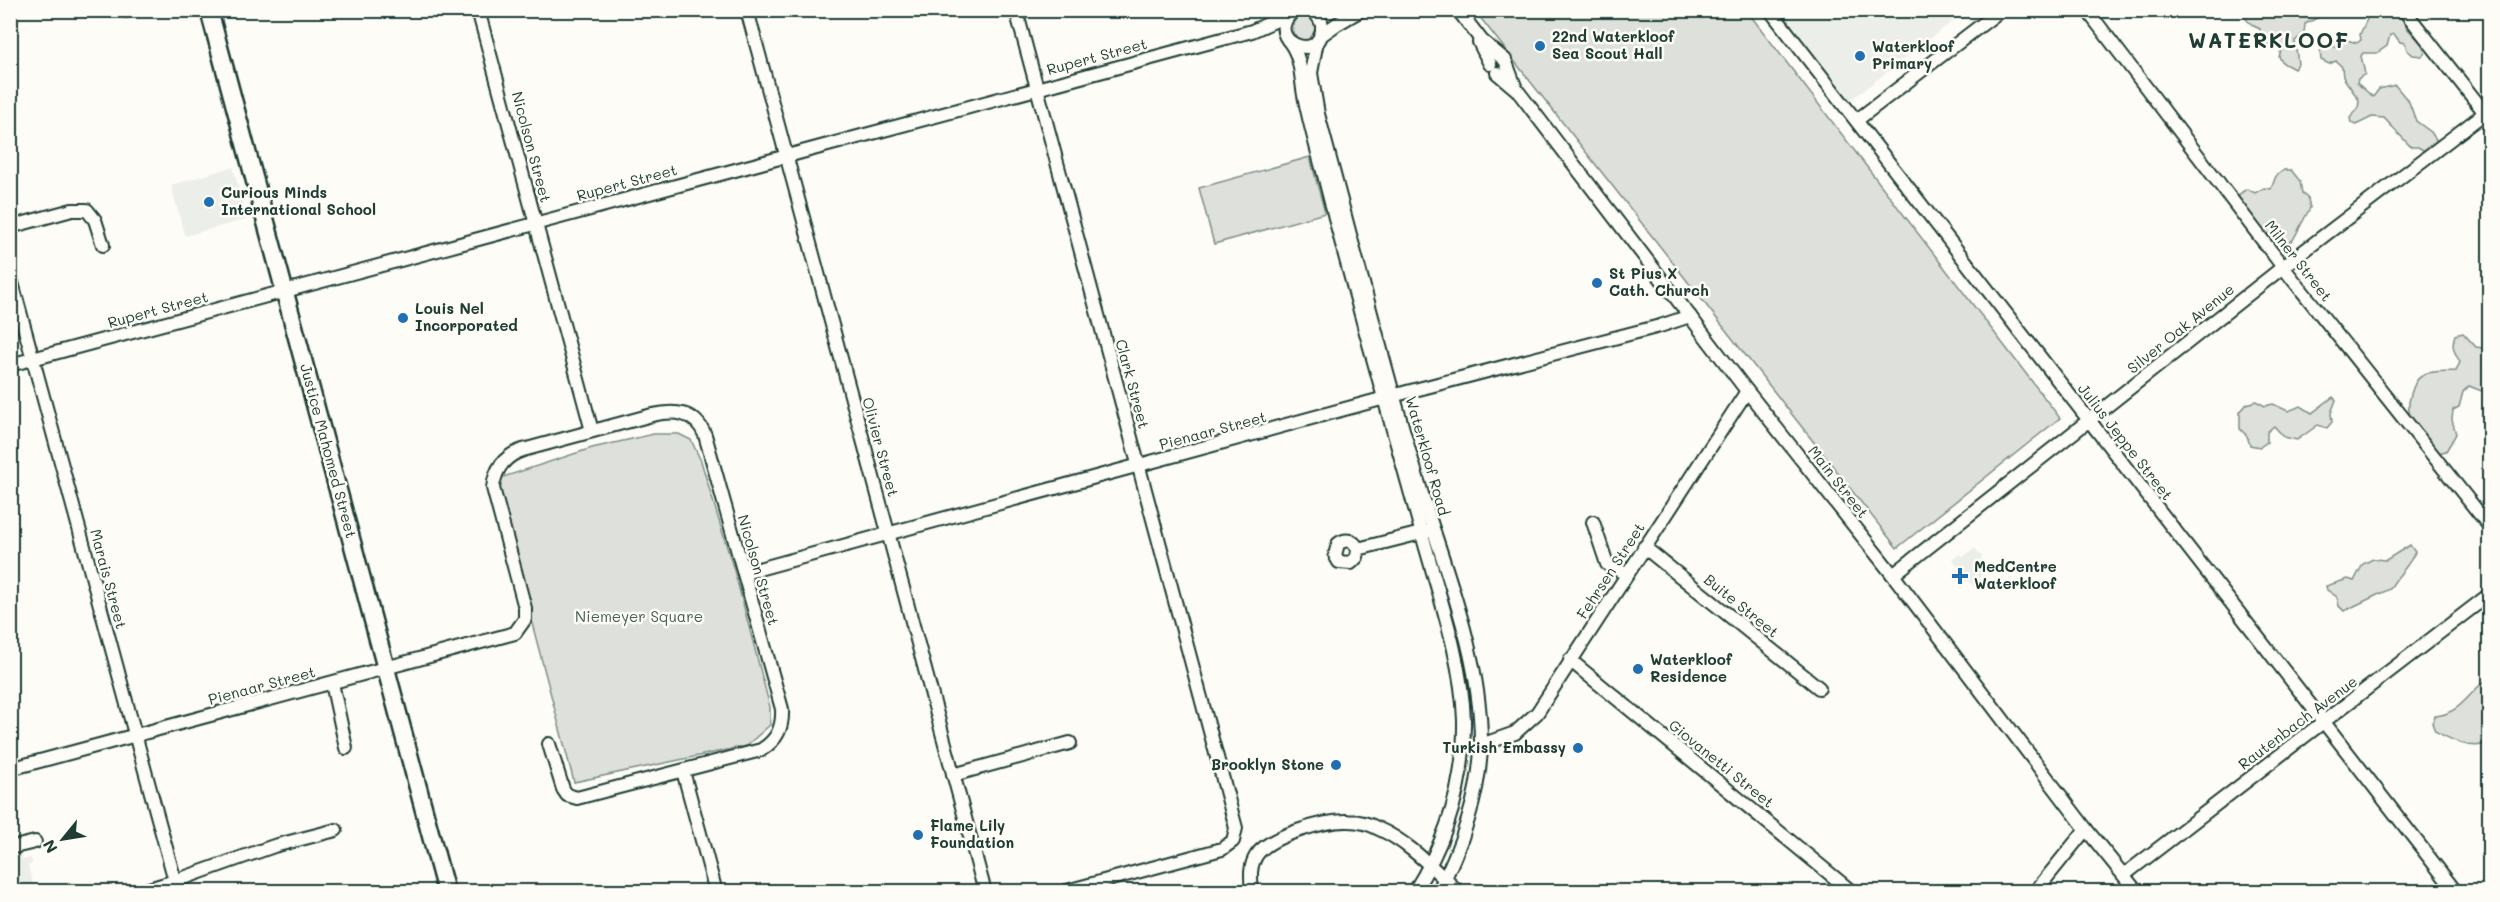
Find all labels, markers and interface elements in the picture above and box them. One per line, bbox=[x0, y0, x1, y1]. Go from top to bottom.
place label: 22nd Waterkloof Sea Scout Hall bbox=[1552, 26, 1675, 63]
district label: WATERKLOOF bbox=[2188, 26, 2350, 53]
street label: Rupert Street bbox=[1044, 33, 1149, 79]
place label: Waterkloof Primary bbox=[1872, 36, 1955, 73]
marker: 22nd Waterkloof Sea Scout Hall bbox=[1533, 39, 1547, 53]
marker: Waterkloof Primary bbox=[1853, 49, 1867, 63]
street label: Nicolson Street bbox=[508, 89, 556, 204]
street label: Rupert Street bbox=[574, 159, 679, 205]
place label: Curious Minds International School bbox=[221, 182, 376, 219]
marker: Curious Minds International School bbox=[202, 195, 216, 209]
street label: Milner Street bbox=[2261, 216, 2337, 305]
place label: St Pius X Cath. Church bbox=[1609, 263, 1709, 300]
marker: St Pius X Cath. Church bbox=[1590, 276, 1604, 290]
street label: Silver Oak Avenue bbox=[2123, 279, 2238, 378]
street label: Rupert Street bbox=[105, 286, 210, 332]
place label: Louis Nel Incorporated bbox=[415, 298, 518, 335]
marker: Louis Nel Incorporated bbox=[396, 311, 410, 325]
street label: Clark Street bbox=[1111, 337, 1155, 431]
street label: Justice Mahomed Street bbox=[296, 361, 362, 540]
street label: Julius Jeppe Street bbox=[2074, 379, 2178, 504]
street label: Waterkloof Road bbox=[1401, 394, 1455, 518]
street label: Olivier Street bbox=[858, 395, 904, 499]
street label: Pienaar Street bbox=[1157, 406, 1269, 454]
street label: Main Street bbox=[1804, 441, 1873, 522]
street label: Nicolson Street bbox=[734, 512, 784, 627]
street label: Fehrsen Street bbox=[1572, 518, 1649, 622]
street label: Marais Street bbox=[86, 527, 132, 631]
place label: MedCentre Waterkloof bbox=[1974, 556, 2057, 593]
marker: MedCentre Waterkloof bbox=[1951, 567, 1969, 585]
street label: Buite Street bbox=[1700, 569, 1783, 641]
park label: Niemeyer Square bbox=[575, 606, 703, 626]
place label: Waterkloof Residence bbox=[1650, 649, 1733, 686]
street label: Pienaar Street bbox=[206, 661, 318, 709]
marker: Waterkloof Residence bbox=[1631, 662, 1645, 676]
street label: Rautenbach Avenue bbox=[2234, 671, 2361, 774]
street label: Giovanetti Street bbox=[1665, 715, 1778, 812]
place label: Turkish Embassy bbox=[1442, 737, 1566, 757]
marker: Turkish Embassy bbox=[1571, 741, 1585, 755]
place label: Brooklyn Stone bbox=[1211, 754, 1324, 774]
marker: Brooklyn Stone bbox=[1329, 758, 1343, 772]
north arrow bbox=[33, 809, 93, 869]
place label: Flame Lily Foundation bbox=[930, 815, 1014, 852]
marker: Flame Lily Foundation bbox=[911, 828, 925, 842]
text: N bbox=[37, 836, 62, 857]

